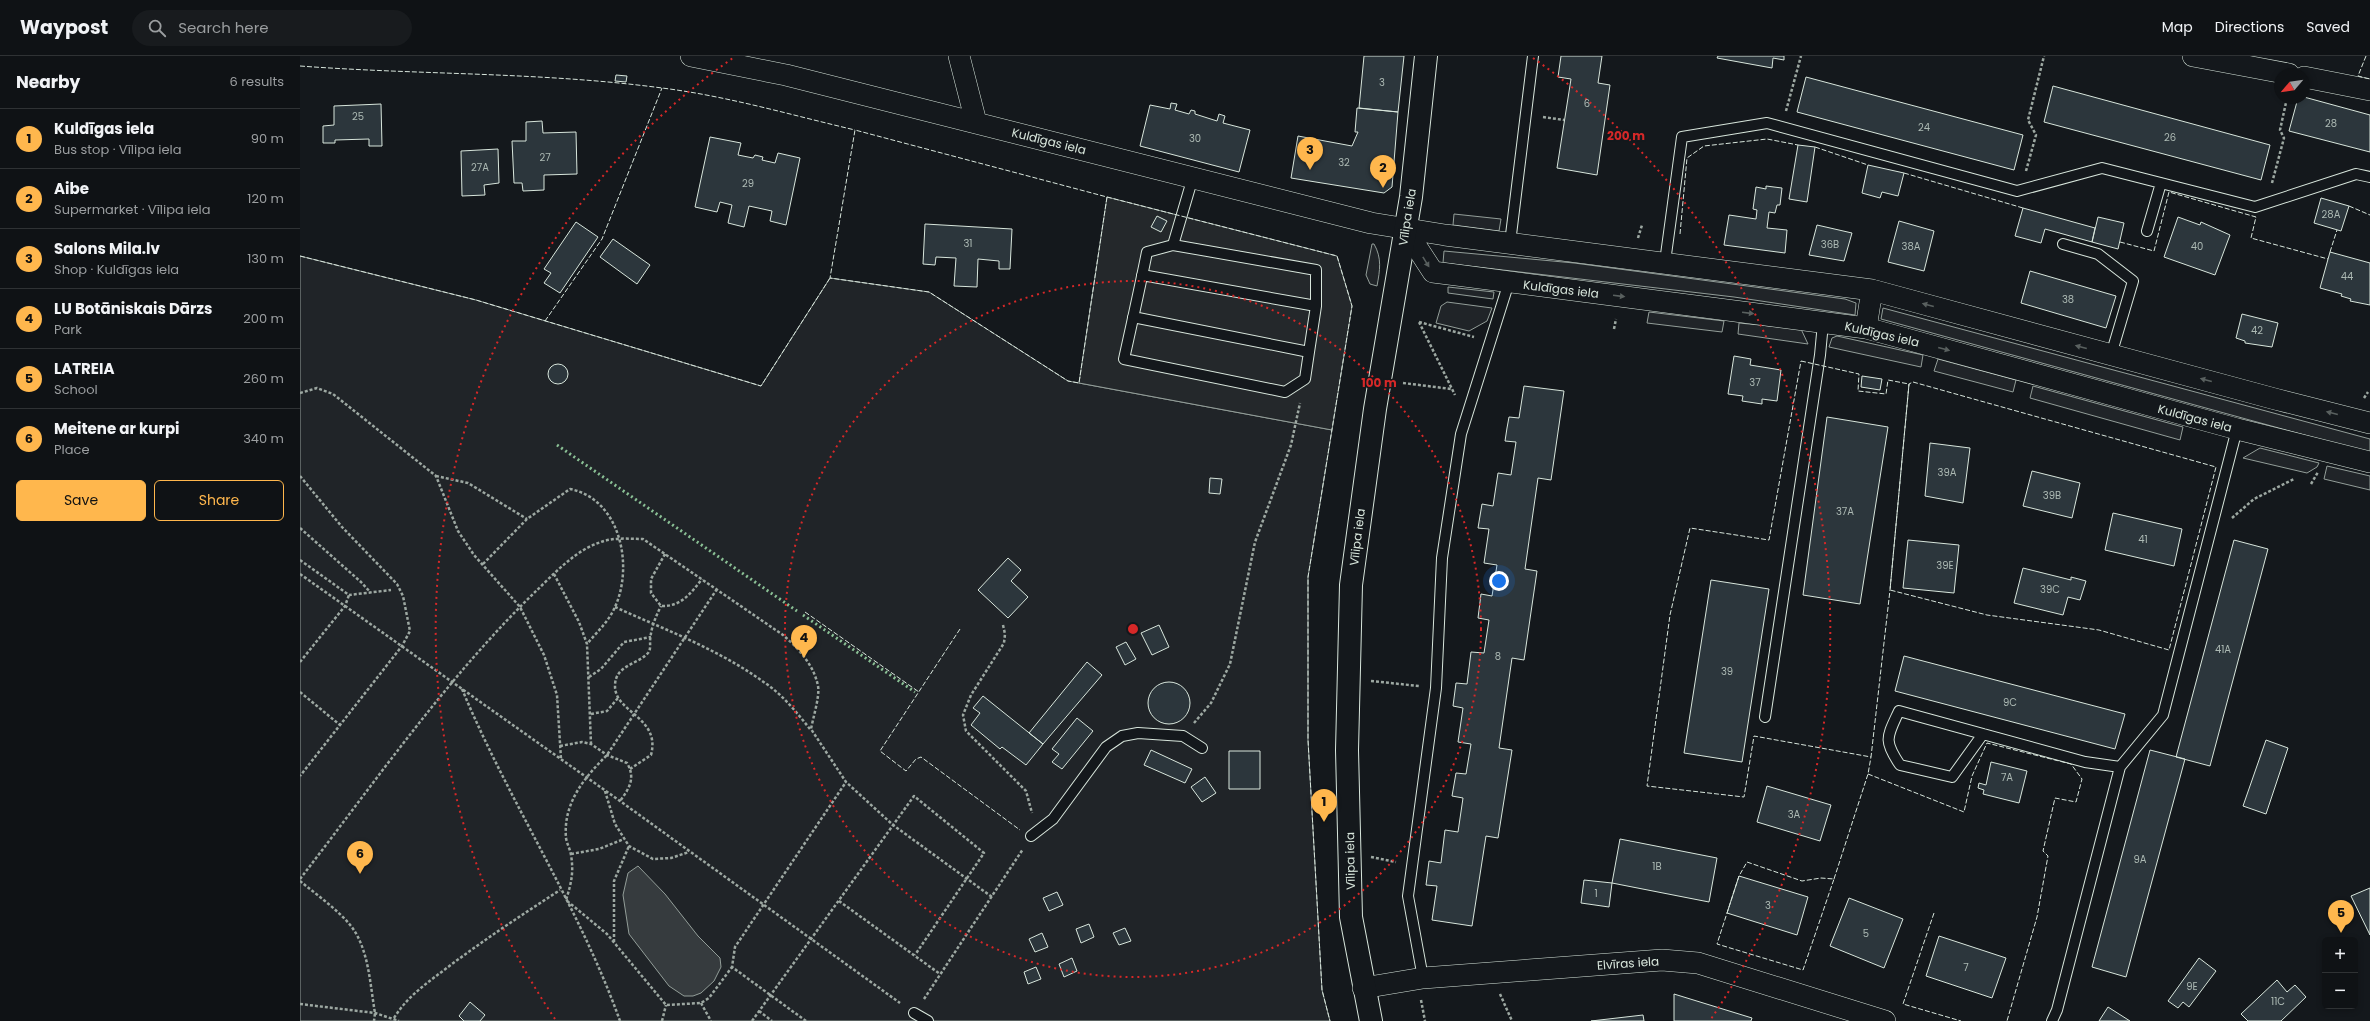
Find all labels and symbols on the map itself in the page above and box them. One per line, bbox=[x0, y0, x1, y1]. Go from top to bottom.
north arrow bbox=[2274, 68, 2310, 104]
house number: 3 bbox=[1379, 75, 1385, 90]
house number: 6 bbox=[1584, 96, 1590, 111]
house number: 25 bbox=[352, 109, 364, 124]
house number: 28 bbox=[2325, 116, 2337, 131]
house number: 24 bbox=[1918, 120, 1930, 135]
street label: Kuldīgas iela bbox=[1010, 124, 1088, 158]
text: 200 m bbox=[1607, 127, 1645, 144]
house number: 26 bbox=[2164, 130, 2176, 145]
house number: 30 bbox=[1189, 131, 1201, 146]
pin: 3 bbox=[1297, 137, 1323, 170]
house number: 27 bbox=[539, 150, 551, 165]
house number: 32 bbox=[1338, 155, 1350, 170]
pin: 2 bbox=[1370, 155, 1396, 188]
house number: 27A bbox=[471, 160, 489, 175]
house number: 29 bbox=[742, 176, 754, 191]
street label: Vīlipa iela bbox=[1394, 187, 1420, 247]
house number: 28A bbox=[2322, 207, 2341, 222]
house number: 31 bbox=[963, 236, 973, 251]
house number: 36B bbox=[1821, 237, 1839, 252]
house number: 38A bbox=[1902, 239, 1921, 254]
house number: 40 bbox=[2191, 239, 2203, 254]
one-way arrow bbox=[1423, 256, 1430, 268]
house number: 44 bbox=[2341, 269, 2353, 284]
street label: Kuldīgas iela bbox=[1522, 276, 1600, 302]
house number: 38 bbox=[2062, 292, 2074, 307]
one-way arrow bbox=[1613, 293, 1625, 299]
one-way arrow bbox=[1922, 302, 1934, 308]
one-way arrow bbox=[1742, 310, 1754, 316]
street label: Kuldīgas iela bbox=[1843, 317, 1921, 351]
house number: 42 bbox=[2251, 323, 2263, 338]
one-way arrow bbox=[2075, 343, 2087, 349]
one-way arrow bbox=[1938, 347, 1950, 353]
text: 100 m bbox=[1361, 374, 1397, 391]
house number: 37 bbox=[1749, 375, 1761, 390]
one-way arrow bbox=[2200, 377, 2213, 383]
street label: Kuldīgas iela bbox=[2156, 400, 2234, 436]
one-way arrow bbox=[2326, 410, 2338, 416]
house number: 39A bbox=[1938, 465, 1957, 480]
house number: 39B bbox=[2043, 488, 2061, 503]
house number: 37A bbox=[1836, 504, 1854, 519]
street label: Vīlipa iela bbox=[1345, 507, 1369, 567]
house number: 41 bbox=[2138, 532, 2148, 547]
house number: 39E bbox=[1936, 558, 1954, 573]
your location bbox=[1489, 571, 1509, 591]
house number: 39C bbox=[2040, 582, 2060, 597]
centre of rings bbox=[1126, 622, 1140, 636]
pin: 4 bbox=[791, 625, 817, 658]
house number: 41A bbox=[2215, 642, 2231, 657]
house number: 8 bbox=[1495, 649, 1501, 664]
house number: 39 bbox=[1721, 664, 1733, 679]
house number: 9C bbox=[2003, 695, 2017, 710]
house number: 7A bbox=[2001, 770, 2013, 785]
pin: 1 bbox=[1311, 789, 1337, 822]
house number: 3A bbox=[1788, 807, 1801, 822]
street label: Vīlipa iela bbox=[1341, 832, 1359, 890]
pin: 6 bbox=[347, 841, 373, 874]
house number: 9A bbox=[2133, 852, 2147, 867]
house number: 1B bbox=[1652, 859, 1662, 874]
house number: 1 bbox=[1594, 886, 1598, 901]
house number: 3 bbox=[1765, 898, 1771, 913]
pin: 5 bbox=[2328, 900, 2354, 933]
house number: 5 bbox=[1863, 926, 1869, 941]
street label: Elvīras iela bbox=[1596, 952, 1660, 974]
house number: 7 bbox=[1963, 960, 1969, 975]
house number: 9E bbox=[2186, 979, 2198, 994]
house number: 11C bbox=[2271, 994, 2285, 1009]

